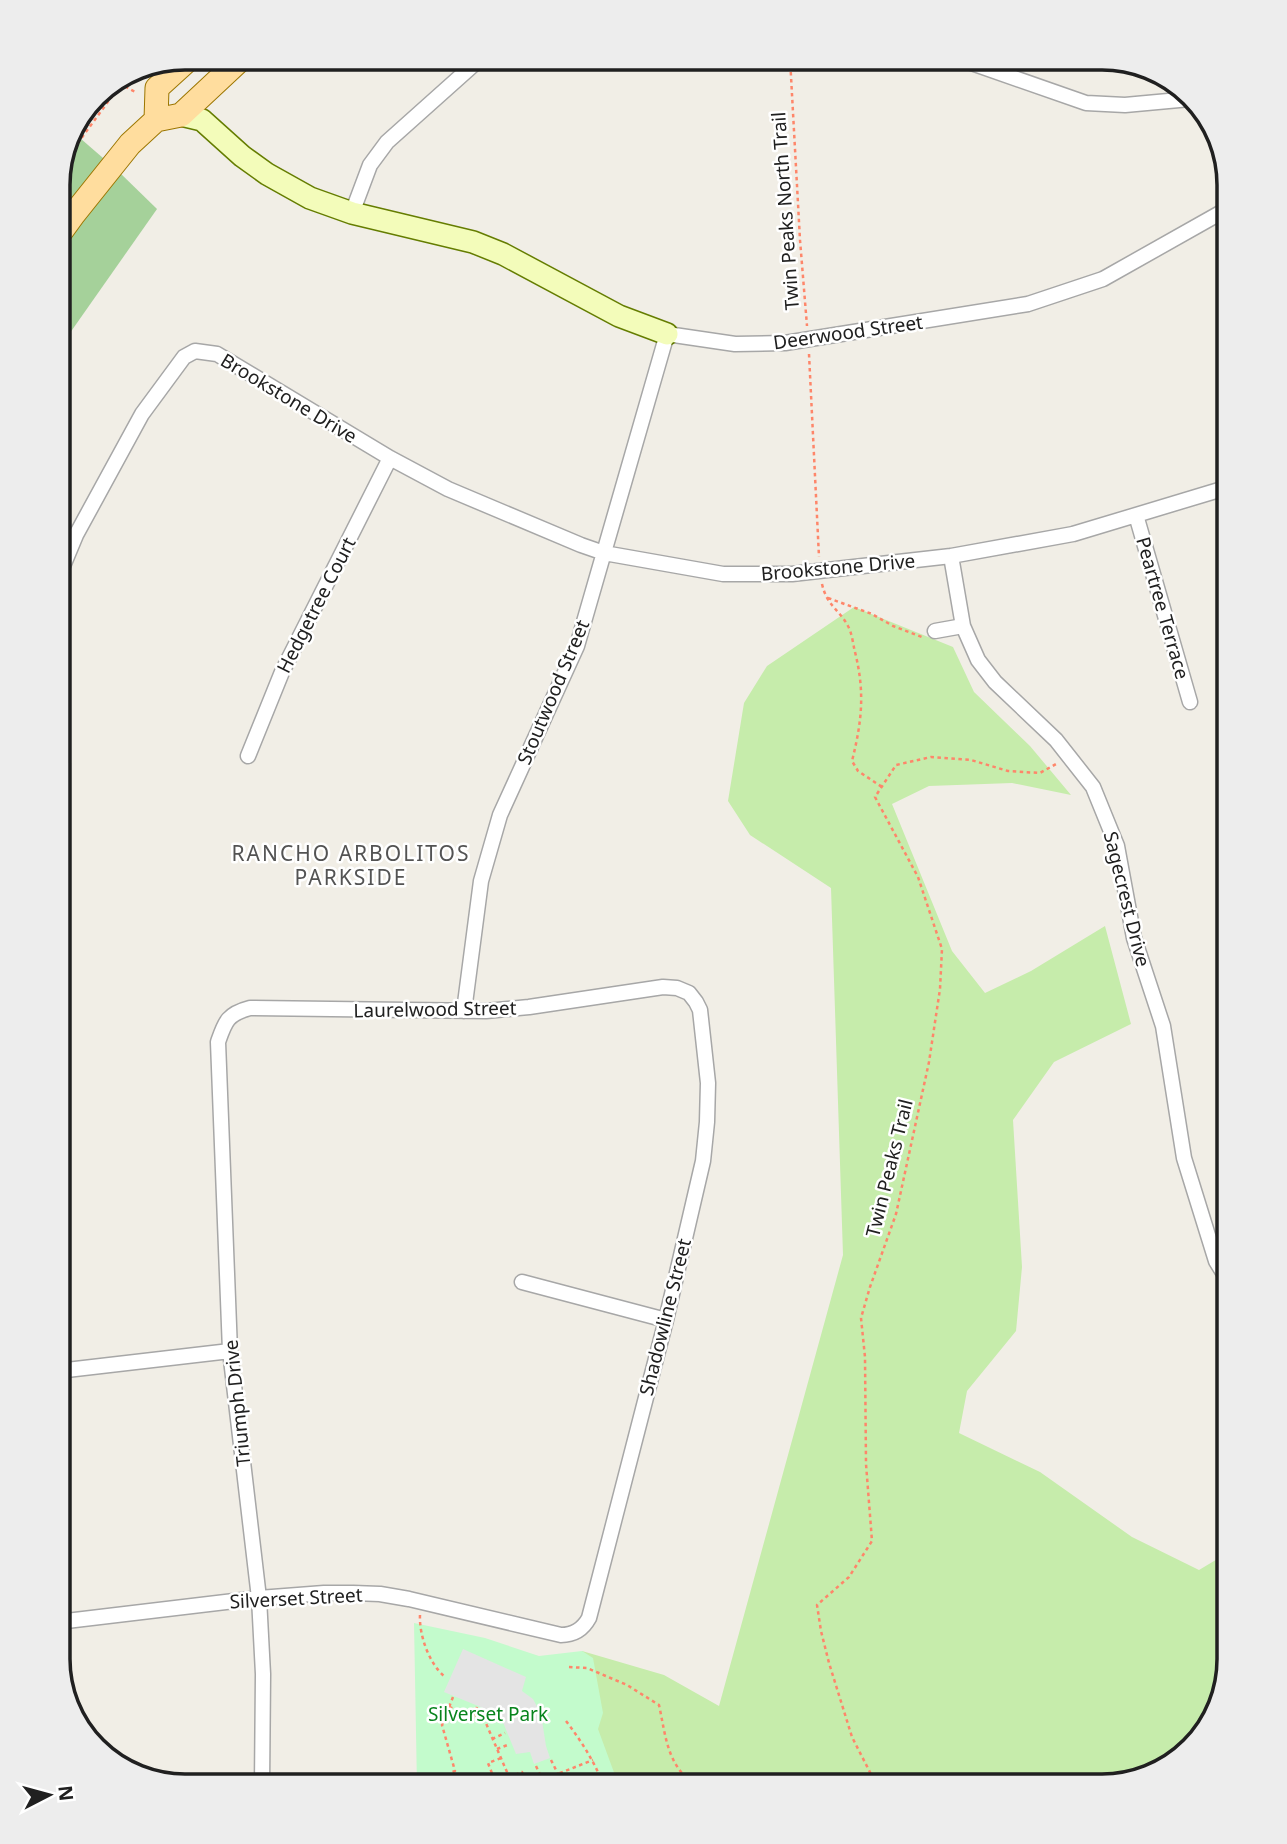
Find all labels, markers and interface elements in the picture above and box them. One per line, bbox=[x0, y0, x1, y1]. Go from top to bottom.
street label: Twin Peaks North Trail bbox=[765, 111, 805, 311]
street label: Deerwood Street bbox=[772, 309, 925, 355]
street label: Brookstone Drive bbox=[216, 347, 362, 449]
street label: Hedgetree Court bbox=[270, 532, 362, 678]
street label: Peartree Terrace bbox=[1130, 534, 1196, 682]
street label: Brookstone Drive bbox=[760, 547, 916, 587]
street label: Stoutwood Street bbox=[511, 615, 595, 768]
street label: Sagecrest Drive bbox=[1098, 829, 1156, 969]
district label: RANCHO ARBOLITOS PARKSIDE bbox=[232, 839, 470, 891]
street label: Laurelwood Street bbox=[353, 995, 517, 1023]
street label: Twin Peaks Trail bbox=[859, 1096, 919, 1240]
street label: Shadowline Street bbox=[633, 1236, 697, 1398]
street label: Triumph Drive bbox=[217, 1338, 257, 1468]
street label: Silverset Street bbox=[229, 1582, 363, 1614]
park label: Silverset Park bbox=[428, 1701, 548, 1727]
north arrow bbox=[14, 1760, 84, 1830]
text: N bbox=[52, 1784, 80, 1802]

